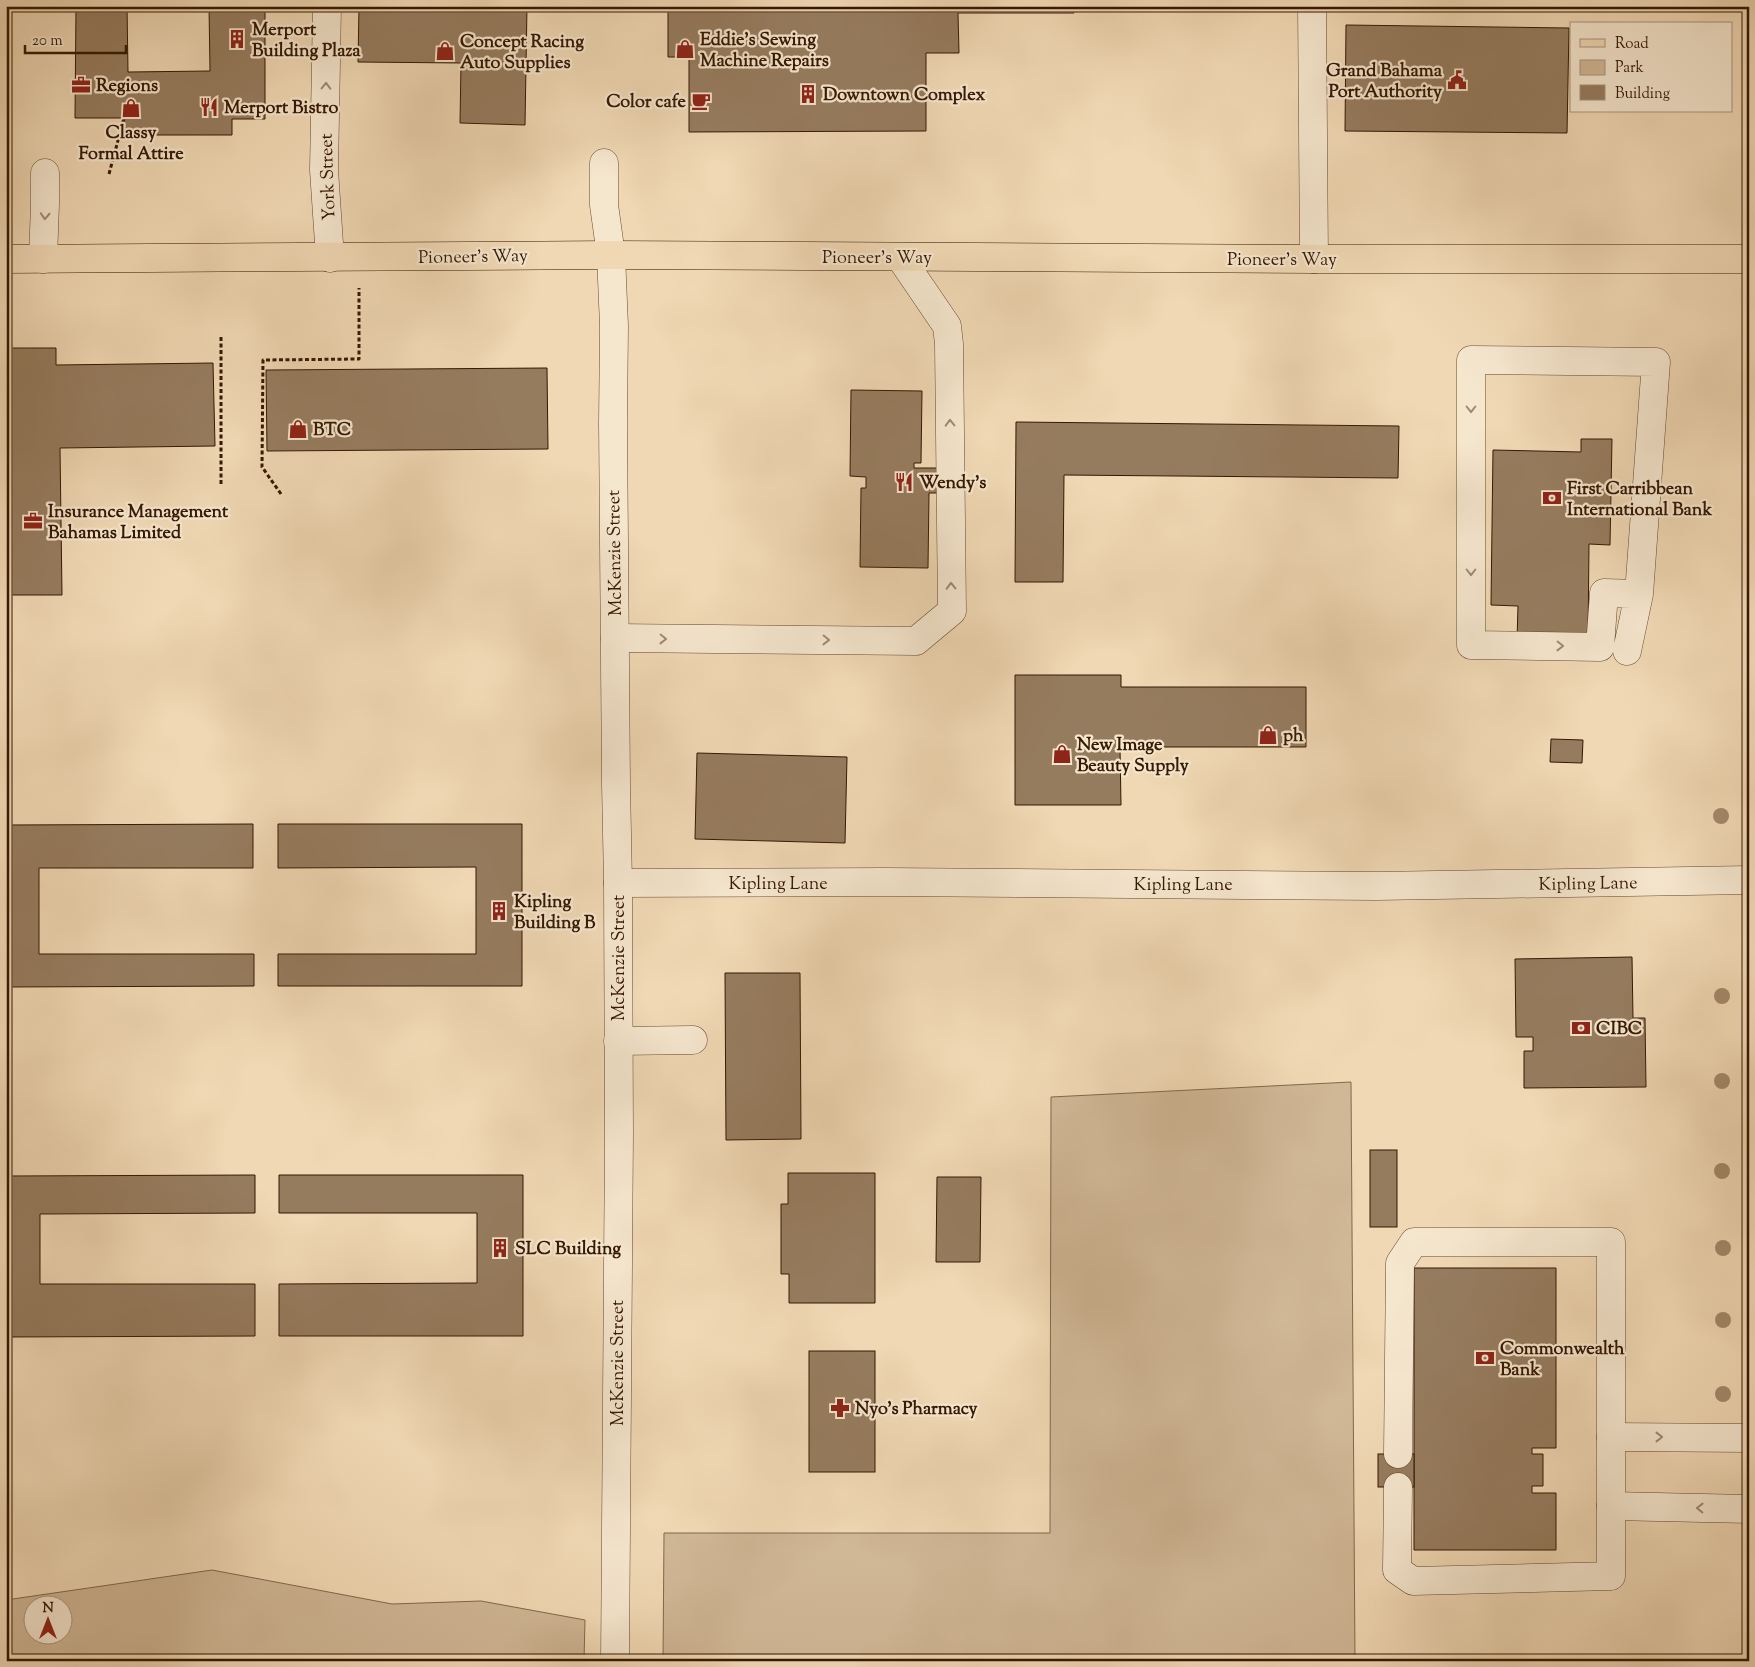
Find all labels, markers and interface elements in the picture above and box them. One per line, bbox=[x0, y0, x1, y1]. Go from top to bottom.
place label: Merport Building Plaza bbox=[252, 18, 361, 65]
scale bar bbox=[25, 22, 126, 54]
legend bbox=[1570, 22, 1732, 112]
building icon: Merport Building Plaza bbox=[226, 28, 248, 50]
place label: Eddie's Sewing Machine Repairs bbox=[700, 28, 829, 75]
place label: Concept Racing Auto Supplies bbox=[460, 30, 584, 77]
text: 20 m bbox=[32, 31, 63, 52]
text: Road bbox=[1615, 34, 1649, 55]
shop icon: Eddie's Sewing Machine Repairs bbox=[674, 38, 696, 60]
shop icon: Concept Racing Auto Supplies bbox=[434, 40, 456, 62]
text: Park bbox=[1615, 58, 1644, 79]
place label: Grand Bahama Port Authority bbox=[1326, 59, 1443, 106]
public building icon: Grand Bahama Port Authority bbox=[1446, 69, 1468, 91]
office icon: Regions bbox=[70, 74, 92, 96]
place label: Regions bbox=[96, 74, 158, 100]
one-way arrow bbox=[321, 82, 331, 90]
building icon: Downtown Complex bbox=[797, 83, 819, 105]
place label: Downtown Complex bbox=[823, 83, 985, 109]
text: Building bbox=[1615, 84, 1670, 105]
place label: Color cafe bbox=[606, 90, 687, 116]
cafe icon: Color cafe bbox=[690, 90, 712, 112]
restaurant icon: Merport Bistro bbox=[198, 96, 220, 118]
place label: Merport Bistro bbox=[224, 96, 338, 122]
shop icon: Classy Formal Attire bbox=[120, 97, 142, 119]
place label: Classy Formal Attire bbox=[78, 121, 184, 168]
street label: York Street bbox=[314, 133, 344, 221]
one-way arrow bbox=[39, 212, 50, 220]
street label: Pioneer's Way bbox=[418, 244, 528, 272]
street label: Pioneer's Way bbox=[822, 246, 932, 272]
street label: Pioneer's Way bbox=[1227, 248, 1337, 274]
one-way arrow bbox=[1466, 406, 1476, 413]
shop icon: BTC bbox=[287, 418, 309, 440]
place label: BTC bbox=[313, 418, 351, 444]
one-way arrow bbox=[945, 419, 955, 426]
restaurant icon: Wendy's bbox=[893, 471, 915, 493]
place label: Wendy's bbox=[919, 471, 986, 497]
place label: First Carribbean International Bank bbox=[1567, 477, 1713, 524]
bank icon: First Carribbean International Bank bbox=[1541, 487, 1563, 509]
street label: McKenzie Street bbox=[602, 490, 630, 616]
place label: Insurance Management Bahamas Limited bbox=[48, 500, 229, 547]
office icon: Insurance Management Bahamas Limited bbox=[22, 510, 44, 532]
one-way arrow bbox=[1466, 568, 1476, 576]
one-way arrow bbox=[946, 581, 957, 589]
one-way arrow bbox=[660, 634, 668, 644]
one-way arrow bbox=[822, 635, 830, 646]
one-way arrow bbox=[1556, 641, 1564, 651]
shop icon: ph bbox=[1257, 724, 1279, 746]
place label: ph bbox=[1283, 724, 1304, 750]
place label: New Image Beauty Supply bbox=[1077, 733, 1189, 780]
shop icon: New Image Beauty Supply bbox=[1051, 743, 1073, 765]
street label: Kipling Lane bbox=[1538, 871, 1638, 899]
street label: Kipling Lane bbox=[728, 872, 828, 898]
street label: Kipling Lane bbox=[1133, 873, 1233, 899]
place label: Kipling Building B bbox=[514, 890, 596, 937]
street label: McKenzie Street bbox=[607, 895, 633, 1021]
building icon: Kipling Building B bbox=[488, 900, 510, 922]
bank icon: CIBC bbox=[1570, 1017, 1592, 1039]
place label: CIBC bbox=[1596, 1017, 1642, 1043]
building icon: SLC Building bbox=[489, 1237, 511, 1259]
place label: SLC Building bbox=[515, 1237, 621, 1263]
street label: McKenzie Street bbox=[606, 1300, 632, 1426]
place label: Commonwealth Bank bbox=[1500, 1337, 1625, 1384]
bank icon: Commonwealth Bank bbox=[1474, 1347, 1496, 1369]
pharmacy icon: Nyo's Pharmacy bbox=[829, 1397, 851, 1419]
place label: Nyo's Pharmacy bbox=[855, 1397, 977, 1423]
one-way arrow bbox=[1656, 1432, 1664, 1442]
one-way arrow bbox=[1696, 1503, 1704, 1513]
north arrow bbox=[22, 1594, 72, 1644]
text: N bbox=[42, 1599, 54, 1619]

